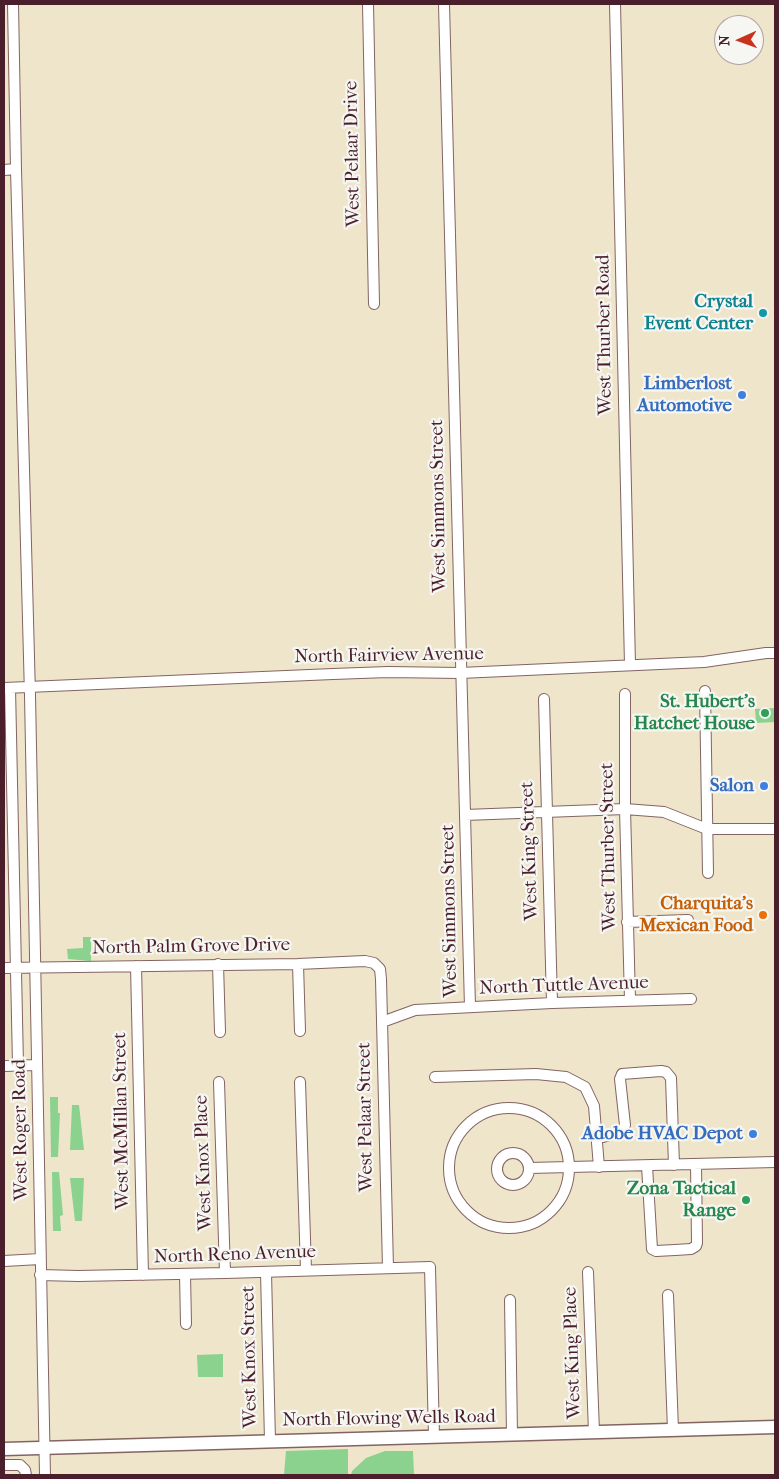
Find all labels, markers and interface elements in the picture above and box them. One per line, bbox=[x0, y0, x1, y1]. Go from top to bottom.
north arrow bbox=[714, 15, 764, 65]
text: N bbox=[716, 35, 733, 46]
street label: West Pelaar Drive bbox=[340, 81, 366, 227]
street label: West Thurber Road bbox=[592, 254, 618, 416]
place label: Crystal Event Center bbox=[644, 291, 753, 335]
marker: Crystal Event Center bbox=[757, 307, 769, 319]
place label: Limberlost Automotive bbox=[637, 373, 732, 417]
marker: Limberlost Automotive bbox=[736, 389, 748, 401]
street label: West Simmons Street bbox=[426, 419, 452, 593]
street label: North Fairview Avenue bbox=[294, 643, 484, 669]
place label: St. Hubert’s Hatchet House bbox=[634, 691, 755, 735]
marker: St. Hubert’s Hatchet House bbox=[759, 707, 771, 719]
street label: West Thurber Street bbox=[596, 762, 622, 932]
place label: Salon bbox=[710, 775, 754, 797]
marker: Salon bbox=[758, 780, 770, 792]
street label: West King Street bbox=[516, 781, 544, 921]
street label: West Simmons Street bbox=[437, 824, 463, 998]
place label: Charquita's Mexican Food bbox=[639, 893, 753, 937]
marker: Charquita's Mexican Food bbox=[757, 909, 769, 921]
street label: North Palm Grove Drive bbox=[92, 934, 290, 960]
street label: North Tuttle Avenue bbox=[479, 972, 649, 1000]
street label: West McMillan Street bbox=[109, 1032, 135, 1210]
street label: West Pelaar Street bbox=[353, 1042, 379, 1192]
street label: West Roger Road bbox=[8, 1059, 34, 1201]
street label: West Knox Place bbox=[190, 1095, 218, 1231]
place label: Adobe HVAC Depot bbox=[582, 1123, 743, 1145]
marker: Adobe HVAC Depot bbox=[747, 1128, 759, 1140]
place label: Zona Tactical Range bbox=[627, 1178, 736, 1222]
marker: Zona Tactical Range bbox=[740, 1194, 752, 1206]
street label: North Reno Avenue bbox=[154, 1241, 316, 1269]
street label: West Knox Street bbox=[237, 1285, 263, 1429]
street label: West King Place bbox=[559, 1286, 587, 1420]
street label: North Flowing Wells Road bbox=[282, 1406, 496, 1432]

